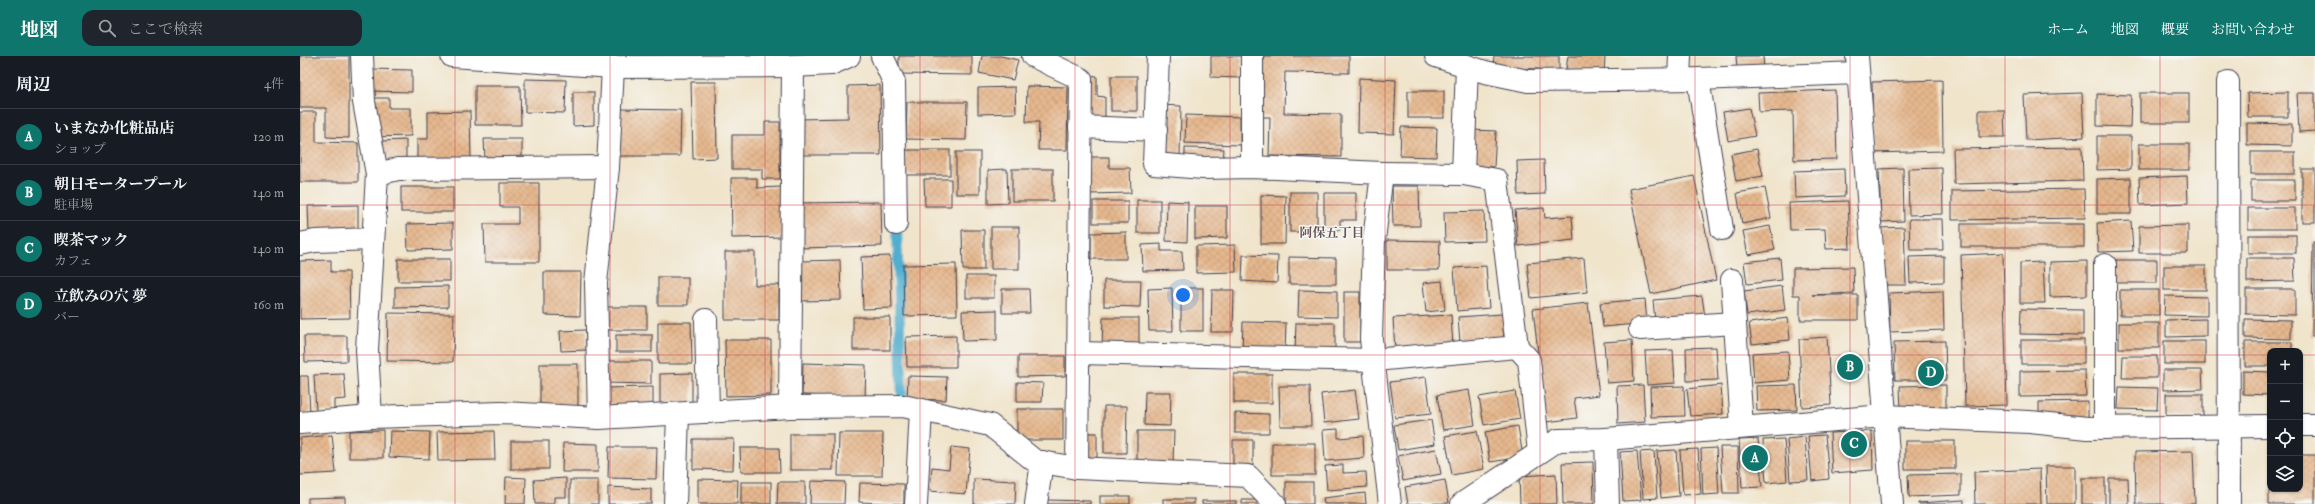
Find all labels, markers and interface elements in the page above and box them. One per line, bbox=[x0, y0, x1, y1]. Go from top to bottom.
search box bbox=[82, 10, 362, 46]
icon: search bbox=[96, 17, 118, 39]
text: 地図 bbox=[20, 18, 58, 42]
text: ここで検索 bbox=[128, 20, 203, 39]
text: ホーム bbox=[2047, 21, 2089, 38]
text: 地図 bbox=[2111, 21, 2139, 38]
text: 概要 bbox=[2161, 21, 2189, 38]
text: お問い合わせ bbox=[2211, 21, 2295, 38]
text: 周辺 bbox=[16, 74, 50, 95]
text: 4件 bbox=[264, 76, 284, 92]
text: いまなか化粧品店 bbox=[54, 119, 174, 138]
text: A bbox=[25, 129, 33, 145]
text: 120 m bbox=[253, 129, 284, 145]
text: ショップ bbox=[54, 141, 106, 157]
text: 朝日モータープール bbox=[54, 175, 187, 194]
text: B bbox=[25, 185, 33, 201]
text: 140 m bbox=[253, 185, 284, 201]
text: 駐車場 bbox=[54, 197, 93, 213]
district label: 阿保五丁目 bbox=[1299, 225, 1365, 241]
text: 喫茶マック bbox=[54, 231, 128, 250]
text: C bbox=[24, 241, 34, 257]
text: 140 m bbox=[253, 241, 284, 257]
text: カフェ bbox=[54, 253, 92, 269]
your location bbox=[1173, 285, 1193, 305]
text: 立飲みの穴 夢 bbox=[54, 287, 147, 306]
text: D bbox=[24, 297, 34, 313]
text: 160 m bbox=[253, 297, 284, 313]
text: バー bbox=[54, 309, 80, 325]
map controls bbox=[2267, 348, 2303, 492]
button: + bbox=[2267, 348, 2303, 384]
pin: B bbox=[1837, 352, 1863, 382]
pin: D bbox=[1918, 358, 1944, 388]
button: − bbox=[2267, 384, 2303, 420]
button: locate bbox=[2267, 420, 2303, 456]
pin: C bbox=[1841, 429, 1867, 459]
pin: A bbox=[1742, 443, 1768, 473]
button: layers bbox=[2267, 456, 2303, 492]

